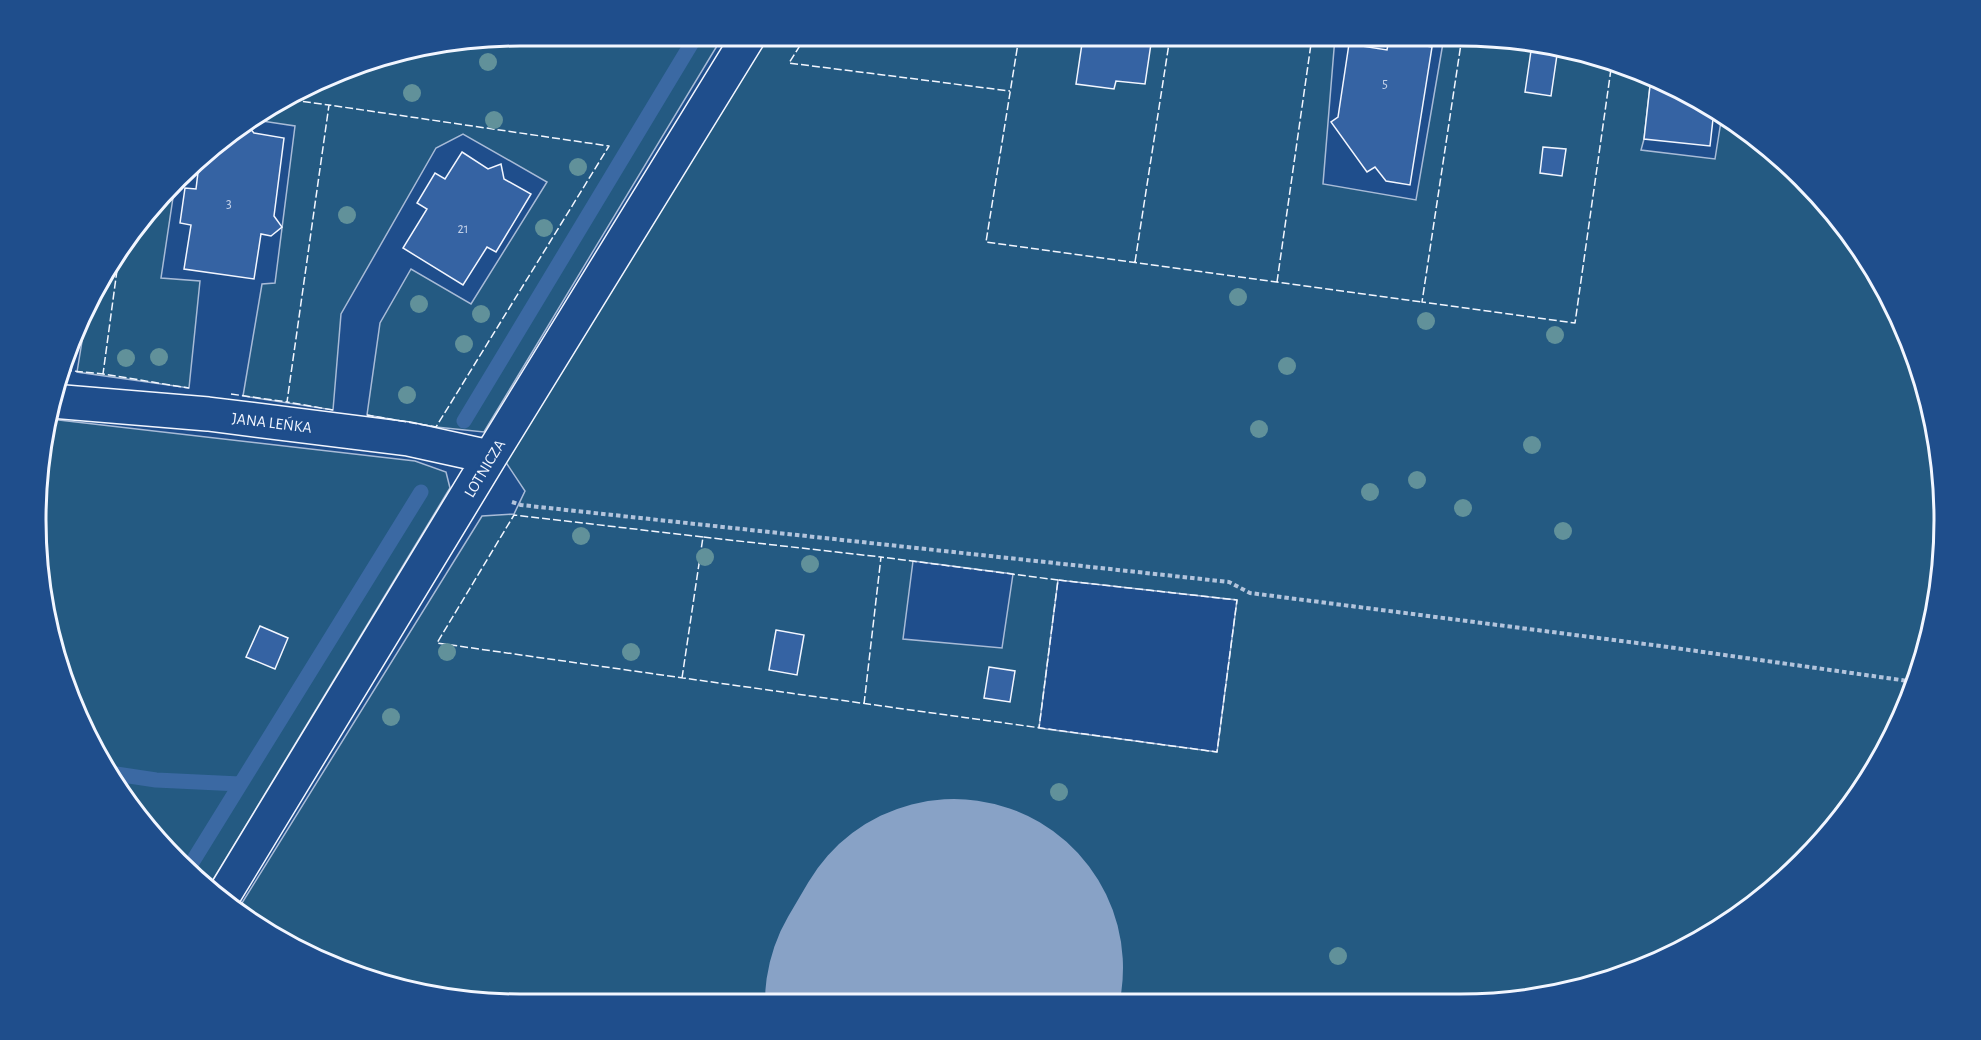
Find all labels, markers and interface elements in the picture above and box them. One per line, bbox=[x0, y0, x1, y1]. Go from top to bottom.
house number: 5 bbox=[1382, 77, 1388, 91]
house number: 3 bbox=[226, 197, 232, 211]
house number: 21 bbox=[457, 222, 469, 236]
street label: JANA LEŃKA bbox=[231, 408, 313, 436]
street label: LOTNICZA bbox=[461, 437, 508, 500]

